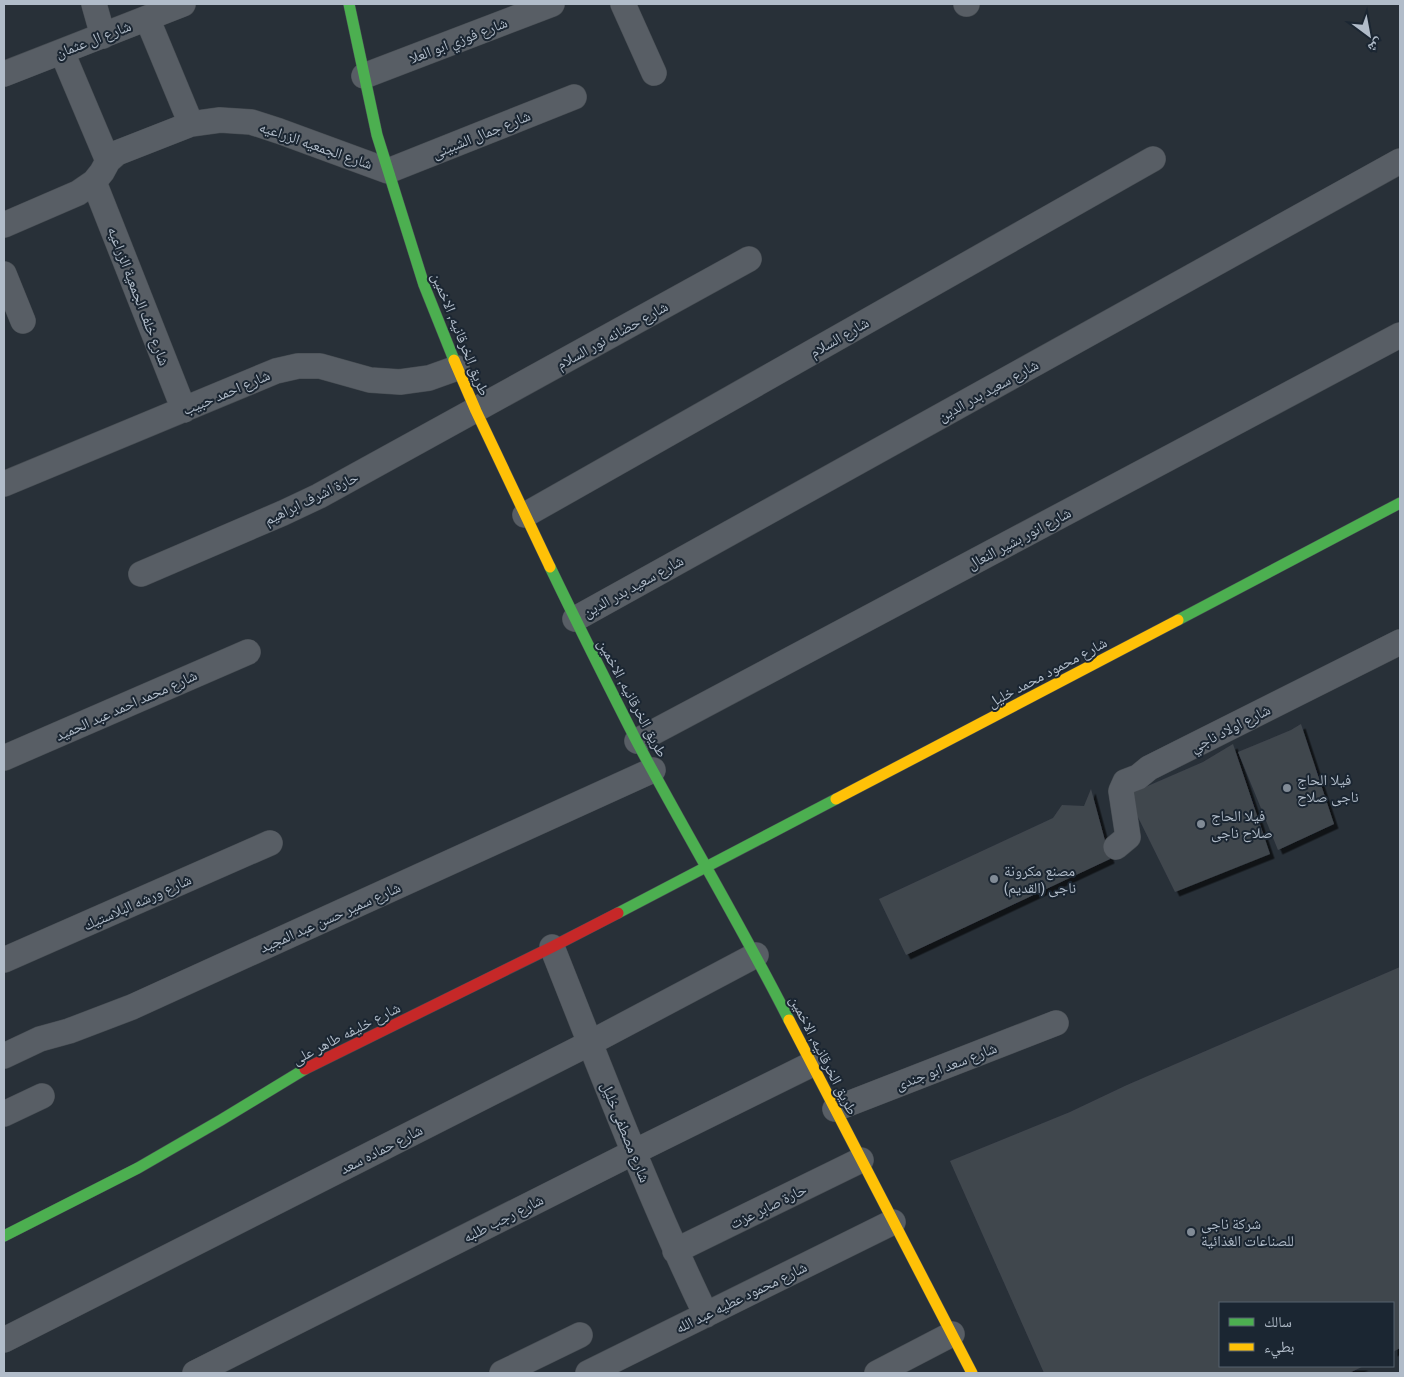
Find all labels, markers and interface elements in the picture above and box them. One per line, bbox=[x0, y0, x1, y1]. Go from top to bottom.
north arrow bbox=[1344, 10, 1394, 60]
street label: شارع فوزي ابو العلا bbox=[406, 12, 511, 70]
street label: شارع ال عثمان bbox=[52, 15, 134, 63]
text: ش bbox=[1365, 34, 1387, 58]
street label: شارع جمال الشبينى bbox=[428, 105, 534, 163]
street label: شارع الجمعيه الزراعيه bbox=[257, 116, 376, 174]
street label: شارع خلف الجمعية الزراعيه bbox=[103, 223, 175, 369]
street label: طريق الخرقانيه, الاخمين bbox=[427, 269, 495, 399]
street label: شارع حضانه نور السلام bbox=[552, 296, 672, 374]
street label: شارع السلام bbox=[806, 312, 873, 362]
street label: شارع سعيد بدر الدين bbox=[934, 354, 1042, 426]
street label: شارع احمد حبيب bbox=[179, 364, 273, 420]
street label: حارة اشرف ابراهيم bbox=[260, 466, 362, 530]
street label: شارع انور بشير النعال bbox=[963, 502, 1075, 574]
street label: شارع سعيد بدر الدين bbox=[579, 550, 687, 622]
street label: شارع محمود محمد خليل bbox=[984, 632, 1111, 712]
street label: طريق الخرقانيه, الاخمين bbox=[593, 635, 673, 761]
street label: شارع محمد احمد عبد الحميد bbox=[52, 664, 200, 746]
street label: شارع اولاد ناجي bbox=[1186, 699, 1275, 759]
place label: فيلا الحاج ناجى صلاح bbox=[1297, 769, 1359, 807]
marker: فيلا الحاج ناجى صلاح bbox=[1281, 782, 1293, 794]
place label: فيلا الحاج صلاح ناجى bbox=[1211, 805, 1273, 843]
marker: فيلا الحاج صلاح ناجى bbox=[1195, 818, 1207, 830]
place label: مصنع مكرونة ناجى (القديم) bbox=[1004, 860, 1076, 898]
street label: شارع ورشه البلاستيك bbox=[79, 869, 195, 935]
marker: مصنع مكرونة ناجى (القديم) bbox=[988, 873, 1000, 885]
street label: شارع سمير حسن عبد المجيد bbox=[256, 876, 404, 958]
street label: طريق الخرقانيه, الاخمين bbox=[785, 992, 863, 1118]
street label: شارع خليفه طاهر على bbox=[288, 997, 404, 1069]
street label: شارع سعد ابو جندى bbox=[892, 1037, 1000, 1095]
street label: شارع مصطفى خليل bbox=[596, 1079, 656, 1186]
street label: شارع حماده سعد bbox=[336, 1119, 426, 1179]
street label: حارة صابر عزت bbox=[726, 1178, 810, 1234]
street label: شارع رجب طلبه bbox=[459, 1189, 547, 1247]
place label: شركة ناجى للصناعات الغذائية bbox=[1201, 1213, 1294, 1251]
marker: شركة ناجى للصناعات الغذائية bbox=[1185, 1226, 1197, 1238]
street label: شارع محمود عطيه عبد الله bbox=[672, 1256, 810, 1338]
legend bbox=[1219, 1302, 1394, 1367]
text: سالك bbox=[1264, 1311, 1292, 1332]
text: بطيء bbox=[1264, 1336, 1294, 1359]

